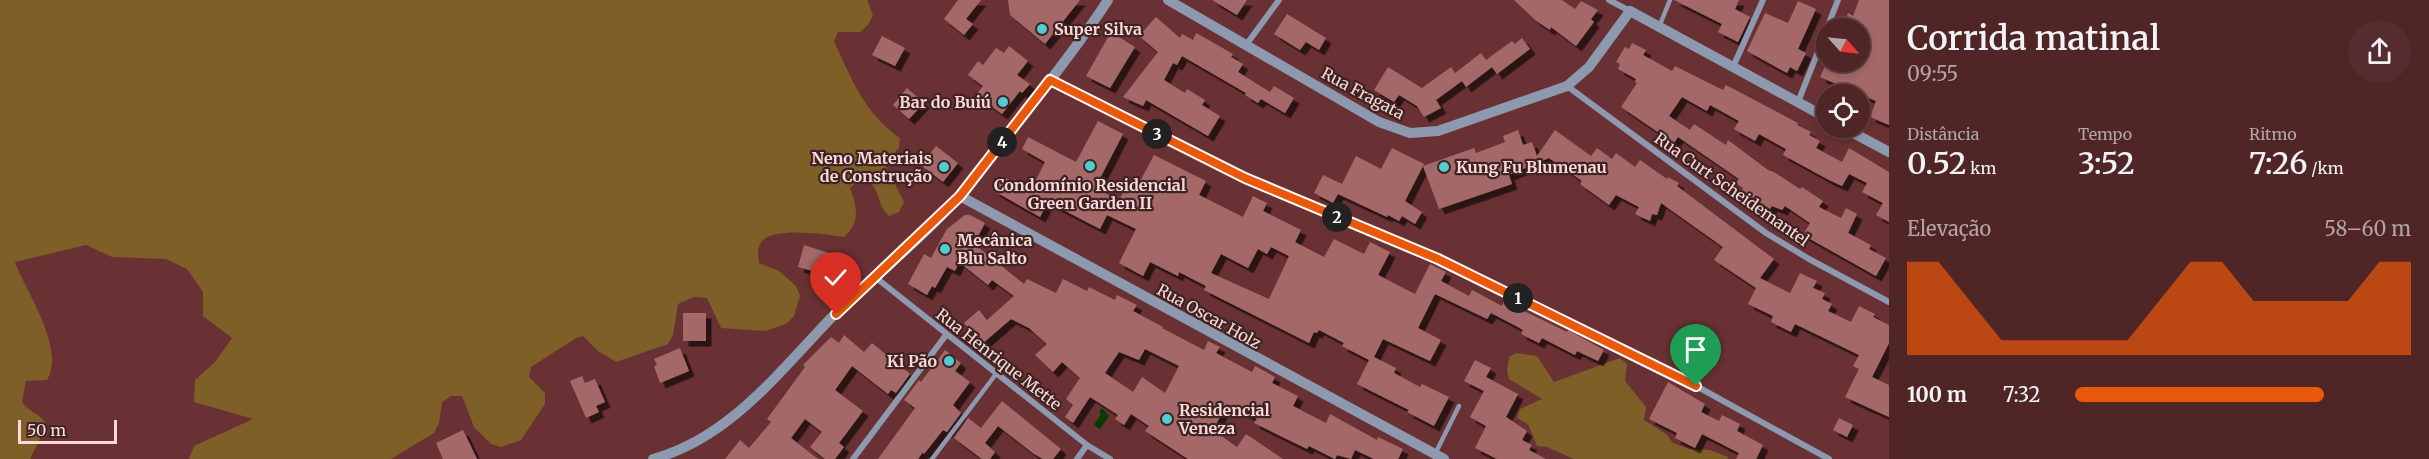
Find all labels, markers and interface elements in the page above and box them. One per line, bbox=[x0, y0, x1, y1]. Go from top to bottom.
north arrow bbox=[1816, 18, 1870, 72]
map controls bbox=[1816, 18, 1870, 138]
text: Corrida matinal bbox=[1907, 18, 2160, 59]
place label: Super Silva bbox=[1054, 19, 1142, 39]
button: share bbox=[2348, 20, 2411, 83]
marker: Super Silva bbox=[1035, 22, 1049, 36]
text: 09:55 bbox=[1907, 61, 1958, 86]
street label: Rua Fragata bbox=[1318, 63, 1408, 123]
button: locate bbox=[1816, 84, 1870, 138]
place label: Bar do Buiú bbox=[899, 92, 991, 112]
marker: Bar do Buiú bbox=[996, 95, 1010, 109]
pin: 3 bbox=[1142, 119, 1172, 149]
text: 3 bbox=[1152, 124, 1162, 144]
text: Distância bbox=[1907, 124, 1979, 144]
text: Tempo bbox=[2078, 124, 2132, 144]
text: Ritmo bbox=[2249, 124, 2297, 144]
pin: 4 bbox=[987, 127, 1017, 157]
street label: Rua Curt Scheidemantel bbox=[1651, 128, 1813, 250]
text: 4 bbox=[997, 132, 1007, 152]
text: 0.52 bbox=[1907, 144, 1967, 182]
text: 3:52 bbox=[2078, 144, 2135, 182]
text: 7:26 bbox=[2249, 144, 2308, 182]
place label: Neno Materiais de Construção bbox=[811, 148, 932, 186]
place label: Kung Fu Blumenau bbox=[1456, 157, 1607, 177]
text: km bbox=[1967, 158, 1996, 178]
text: /km bbox=[2308, 158, 2344, 178]
marker: Condomínio Residencial Green Garden II bbox=[1083, 159, 1097, 173]
marker: Neno Materiais de Construção bbox=[937, 160, 951, 174]
marker: Kung Fu Blumenau bbox=[1437, 160, 1451, 174]
place label: Condomínio Residencial Green Garden II bbox=[994, 175, 1186, 213]
pin: 2 bbox=[1322, 202, 1352, 232]
text: 2 bbox=[1332, 207, 1342, 227]
text: Elevação bbox=[1907, 216, 1991, 241]
text: 58–60 m bbox=[2324, 216, 2411, 241]
place label: Mecânica Blu Salto bbox=[957, 230, 1032, 268]
marker: Mecânica Blu Salto bbox=[938, 242, 952, 256]
pin bbox=[810, 252, 861, 314]
icon: check bbox=[819, 261, 852, 294]
street label: Rua Oscar Holz bbox=[1153, 279, 1265, 353]
pin: 1 bbox=[1503, 283, 1533, 313]
text: 1 bbox=[1514, 288, 1522, 308]
street label: Rua Henrique Mette bbox=[932, 304, 1066, 414]
pin bbox=[1670, 324, 1721, 386]
icon: arrive bbox=[1679, 333, 1712, 366]
place label: Ki Pão bbox=[887, 351, 937, 371]
marker: Ki Pão bbox=[942, 354, 956, 368]
text: 100 m bbox=[1907, 382, 1967, 407]
text: 7:32 bbox=[2003, 382, 2040, 407]
place label: Residencial Veneza bbox=[1178, 400, 1270, 438]
marker: Residencial Veneza bbox=[1160, 412, 1174, 426]
scale bar bbox=[18, 417, 117, 444]
text: 50 m bbox=[27, 420, 66, 440]

